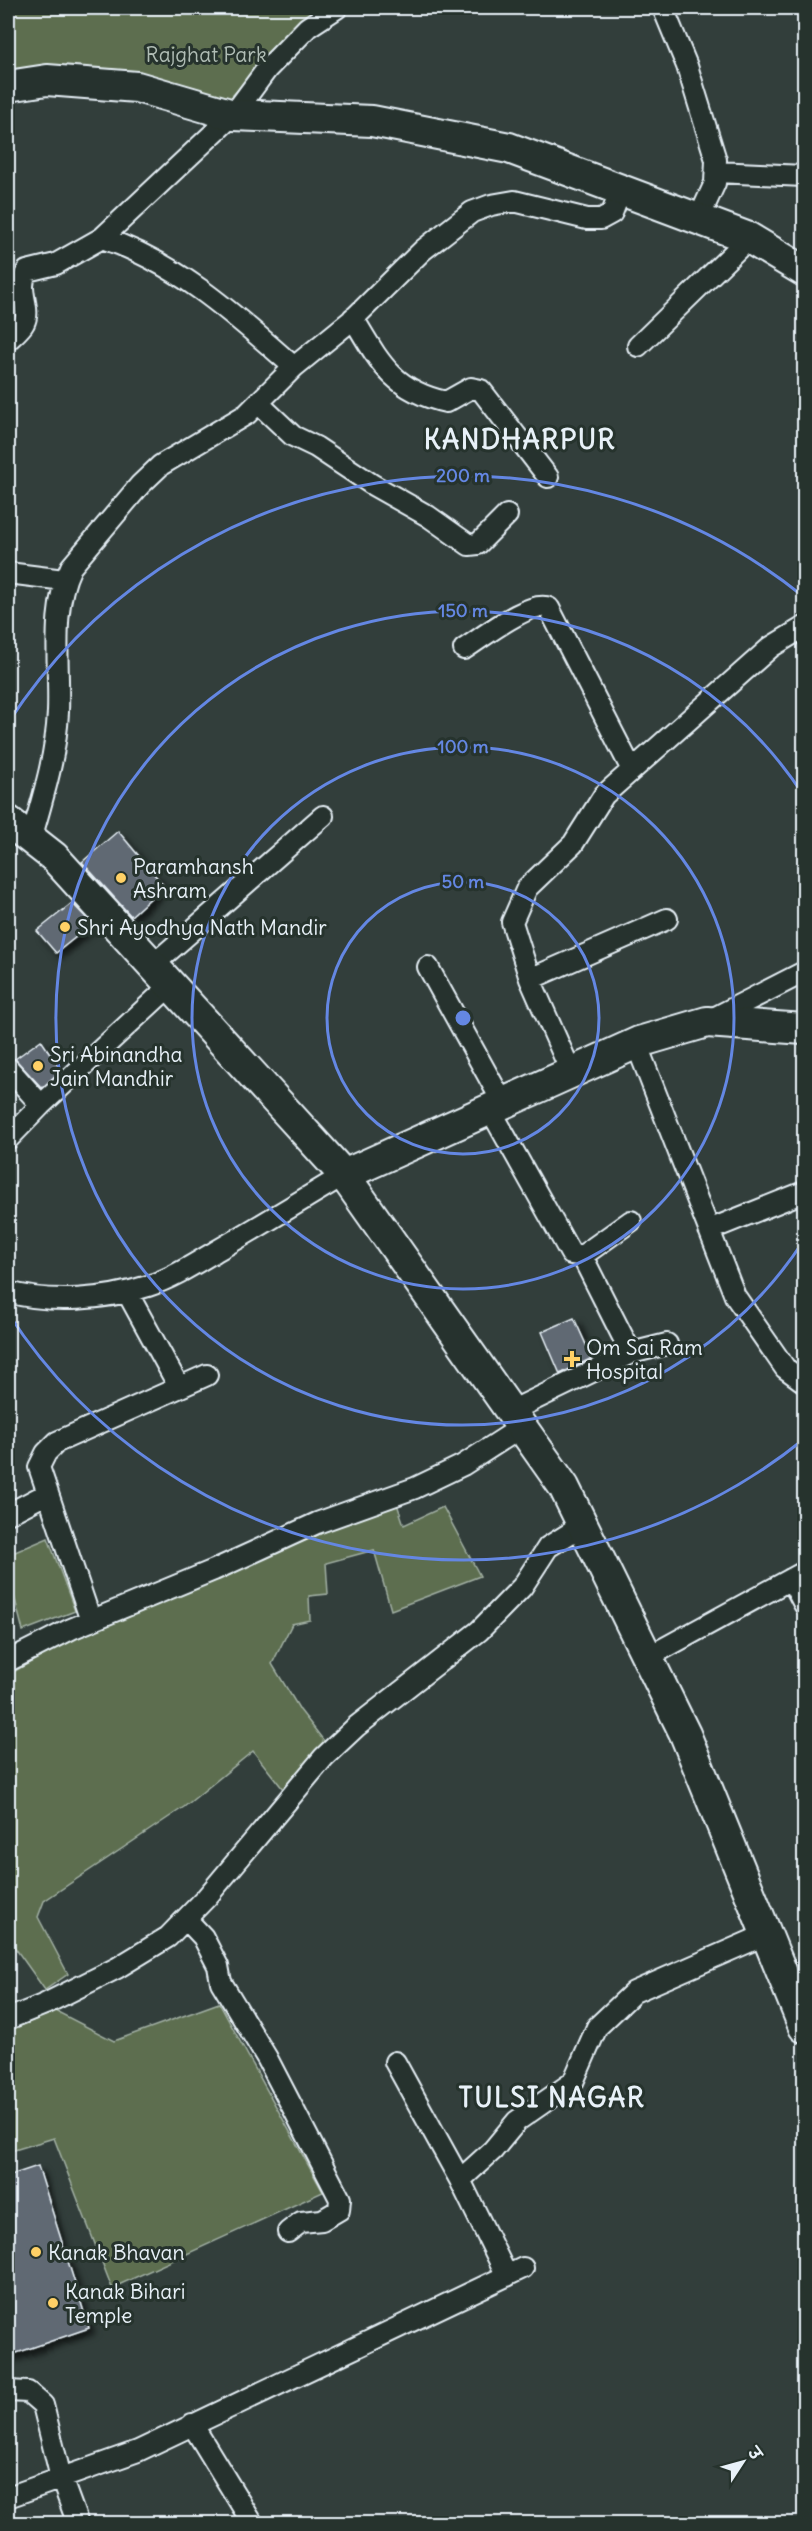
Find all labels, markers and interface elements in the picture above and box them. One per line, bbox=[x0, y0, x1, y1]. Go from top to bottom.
park label: Rajghat Park bbox=[145, 41, 267, 68]
district label: KANDHARPUR bbox=[424, 422, 616, 456]
text: 200 m bbox=[436, 464, 490, 487]
text: 150 m bbox=[438, 599, 488, 622]
text: 100 m bbox=[438, 735, 489, 758]
place label: Paramhansh Ashram bbox=[133, 853, 254, 904]
text: 50 m bbox=[442, 870, 484, 893]
marker: Paramhansh Ashram bbox=[114, 871, 128, 885]
place label: Shri Ayodhya Nath Mandir bbox=[77, 914, 327, 941]
marker: Shri Ayodhya Nath Mandir bbox=[58, 920, 72, 934]
centre of rings bbox=[453, 1008, 473, 1028]
place label: Sri Abinandha Jain Mandhir bbox=[50, 1041, 183, 1092]
marker: Sri Abinandha Jain Mandhir bbox=[31, 1059, 45, 1073]
place label: Om Sai Ram Hospital bbox=[586, 1334, 703, 1385]
marker: Om Sai Ram Hospital bbox=[563, 1350, 581, 1368]
district label: TULSI NAGAR bbox=[459, 2080, 645, 2114]
place label: Kanak Bhavan bbox=[48, 2239, 185, 2266]
marker: Kanak Bhavan bbox=[29, 2245, 43, 2259]
place label: Kanak Bihari Temple bbox=[65, 2278, 186, 2329]
marker: Kanak Bihari Temple bbox=[46, 2296, 60, 2310]
north arrow bbox=[713, 2432, 773, 2492]
text: उ bbox=[743, 2441, 767, 2464]

